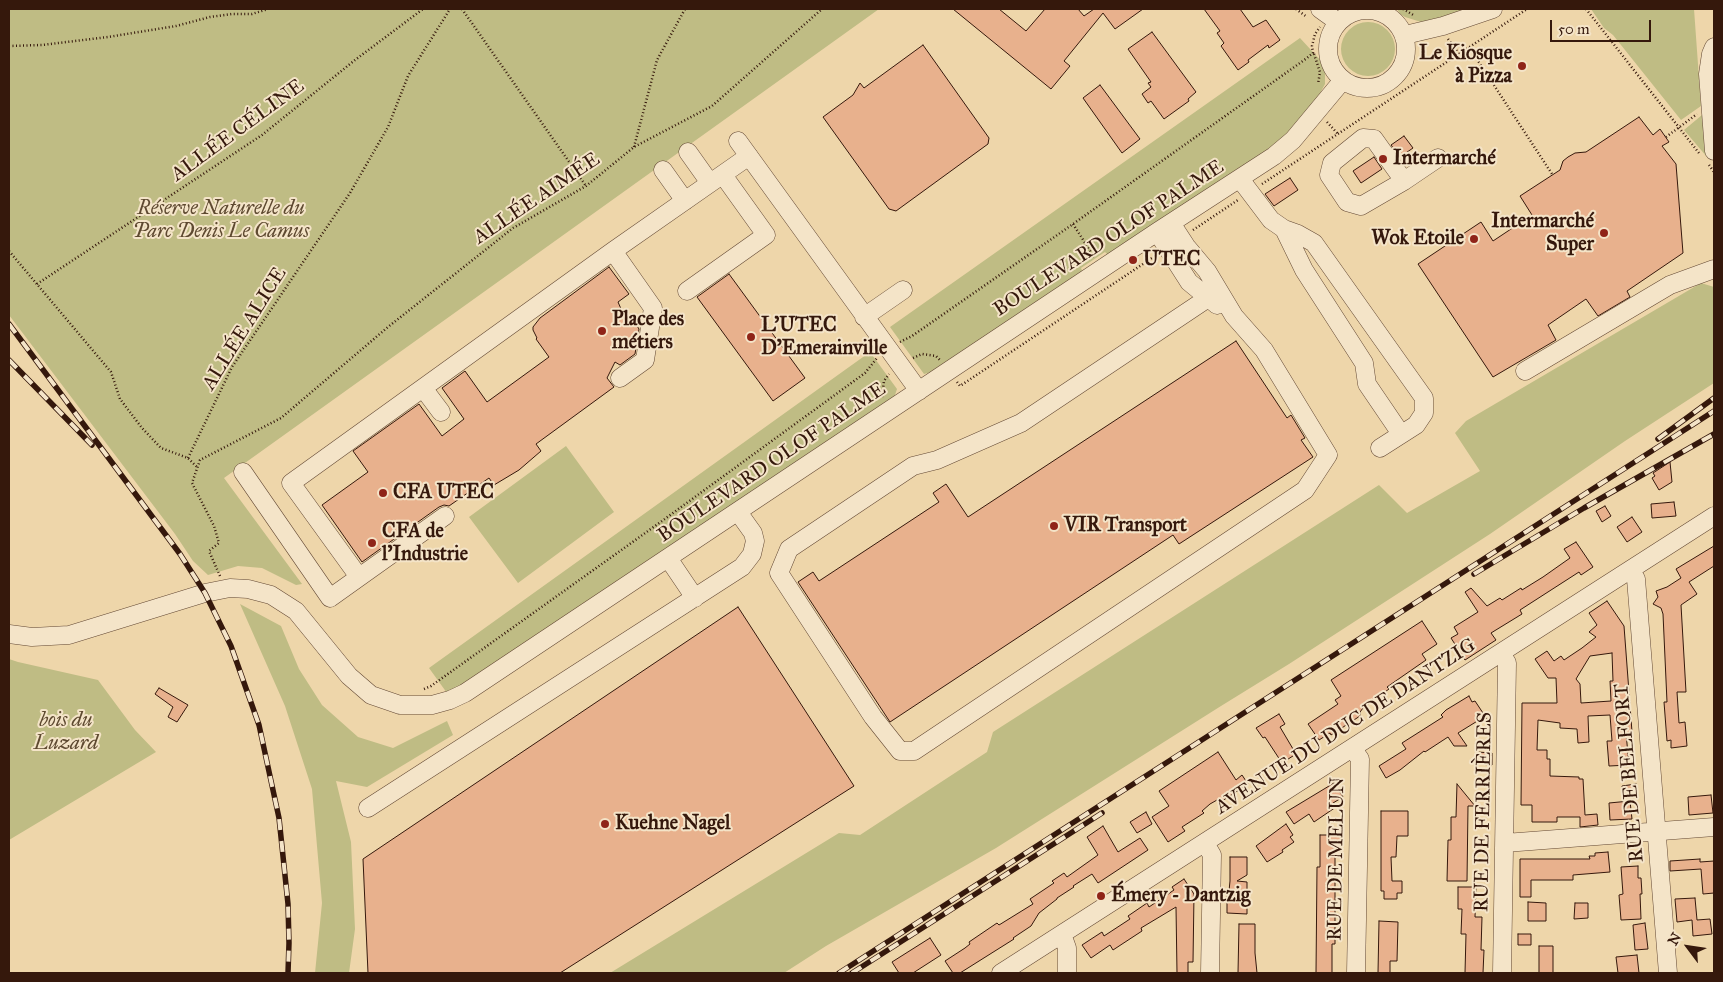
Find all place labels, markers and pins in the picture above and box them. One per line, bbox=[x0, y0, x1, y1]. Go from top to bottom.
place label: Le Kiosque à Pizza bbox=[1419, 42, 1512, 89]
marker: Le Kiosque à Pizza bbox=[1516, 60, 1528, 72]
place label: Intermarché bbox=[1393, 147, 1496, 171]
marker: Intermarché bbox=[1377, 153, 1389, 165]
place label: Intermarché Super bbox=[1491, 210, 1594, 257]
place label: Wok Etoile bbox=[1371, 227, 1464, 251]
marker: Intermarché Super bbox=[1598, 227, 1610, 239]
marker: Wok Etoile bbox=[1468, 233, 1480, 245]
place label: UTEC bbox=[1143, 248, 1200, 272]
marker: UTEC bbox=[1127, 254, 1139, 266]
place label: Place des métiers bbox=[612, 308, 684, 355]
place label: L'UTEC D'Emerainville bbox=[761, 314, 887, 361]
marker: Place des métiers bbox=[596, 325, 608, 337]
marker: L'UTEC D'Emerainville bbox=[745, 331, 757, 343]
place label: CFA UTEC bbox=[393, 481, 494, 505]
marker: CFA UTEC bbox=[377, 487, 389, 499]
place label: VIR Transport bbox=[1064, 514, 1187, 538]
place label: CFA de l'Industrie bbox=[382, 520, 468, 567]
marker: VIR Transport bbox=[1048, 520, 1060, 532]
marker: CFA de l'Industrie bbox=[366, 537, 378, 549]
place label: Kuehne Nagel bbox=[615, 812, 730, 836]
marker: Kuehne Nagel bbox=[599, 818, 611, 830]
place label: Émery - Dantzig bbox=[1111, 884, 1250, 908]
marker: Émery - Dantzig bbox=[1095, 890, 1107, 902]

